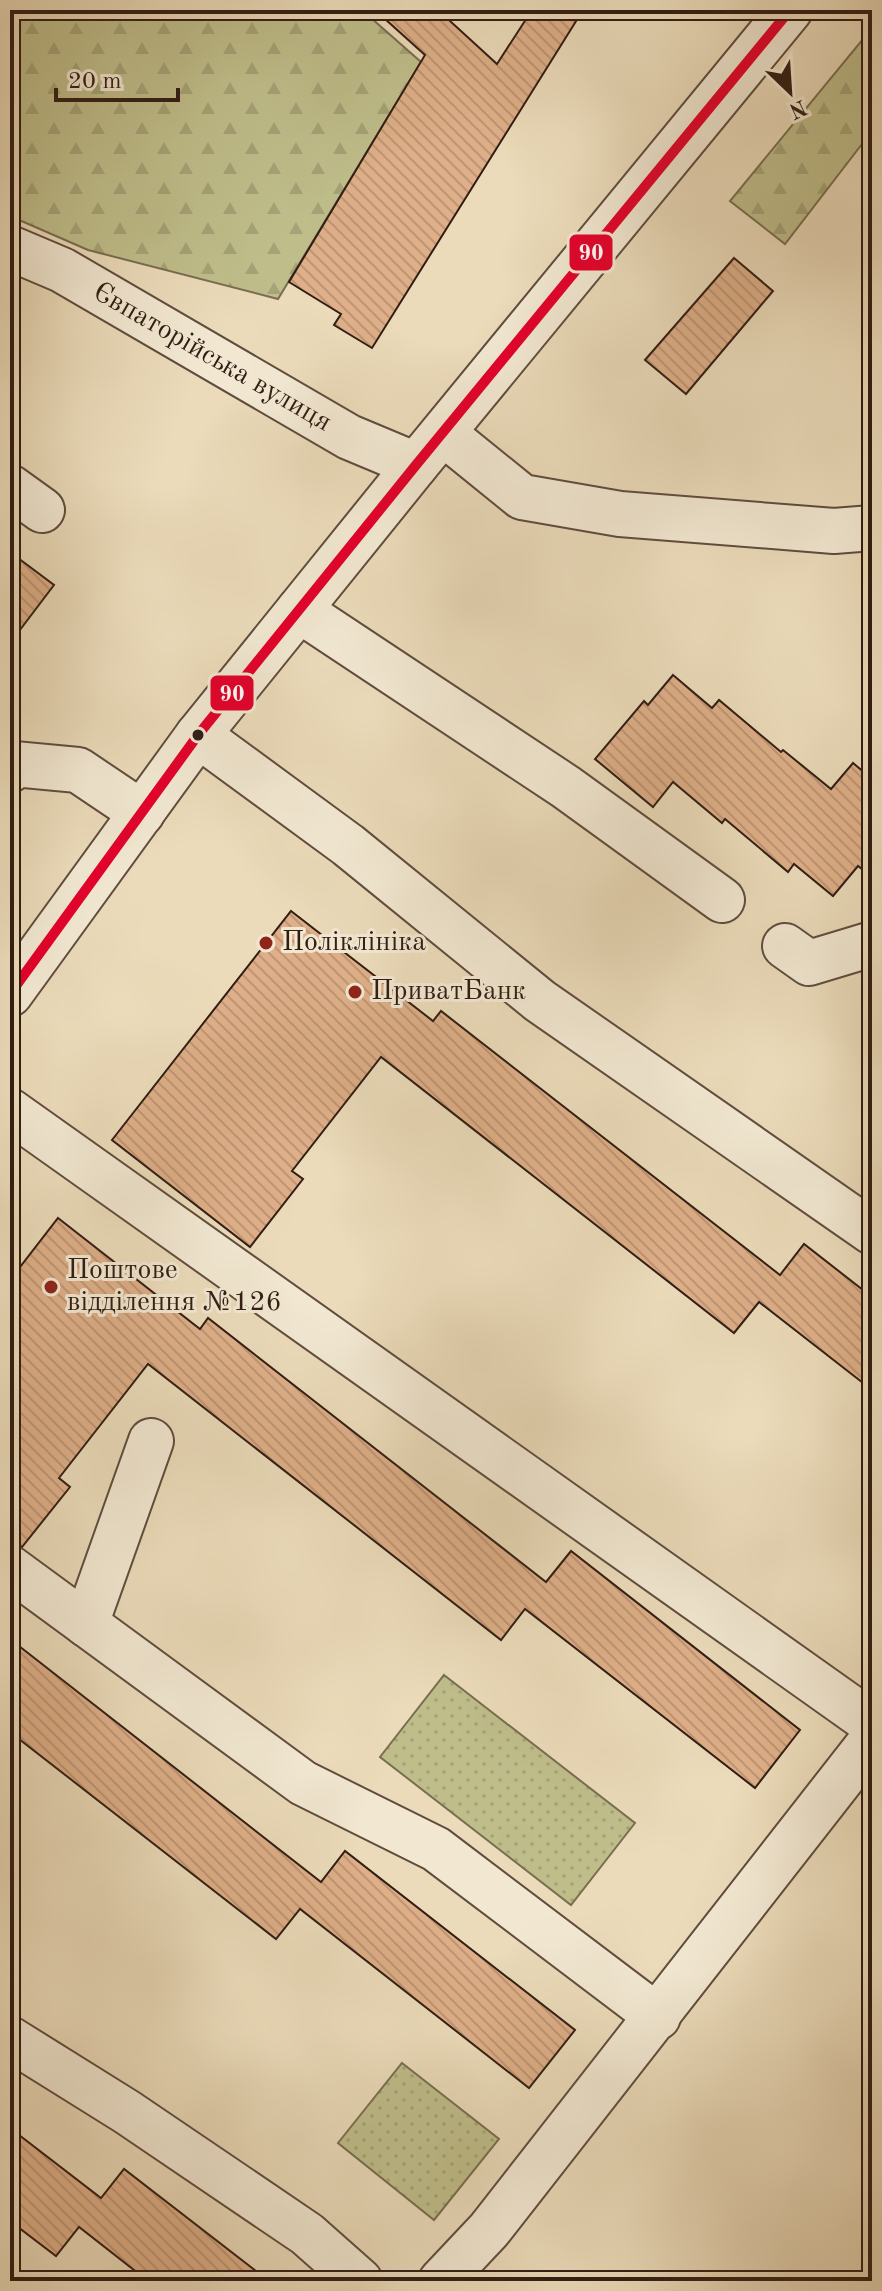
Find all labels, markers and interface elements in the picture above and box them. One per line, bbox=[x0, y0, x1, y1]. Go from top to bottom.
scale bar bbox=[56, 52, 178, 102]
north arrow bbox=[750, 52, 830, 132]
text: 20 m bbox=[68, 70, 122, 94]
text: N bbox=[785, 95, 810, 122]
line badge: 90 bbox=[568, 233, 614, 272]
text: 90 bbox=[578, 243, 604, 265]
street label: Євпаторійська вулиця bbox=[88, 278, 336, 438]
line badge: 90 bbox=[209, 674, 255, 712]
text: 90 bbox=[219, 684, 245, 706]
unlabelled marker bbox=[190, 727, 206, 743]
place label: Поліклініка bbox=[282, 929, 426, 957]
marker: Поліклініка bbox=[257, 934, 275, 952]
place label: ПриватБанк bbox=[371, 978, 526, 1006]
marker: ПриватБанк bbox=[346, 983, 364, 1001]
place label: Поштове відділення №126 bbox=[67, 1257, 282, 1317]
marker: Поштове відділення №126 bbox=[42, 1278, 60, 1296]

